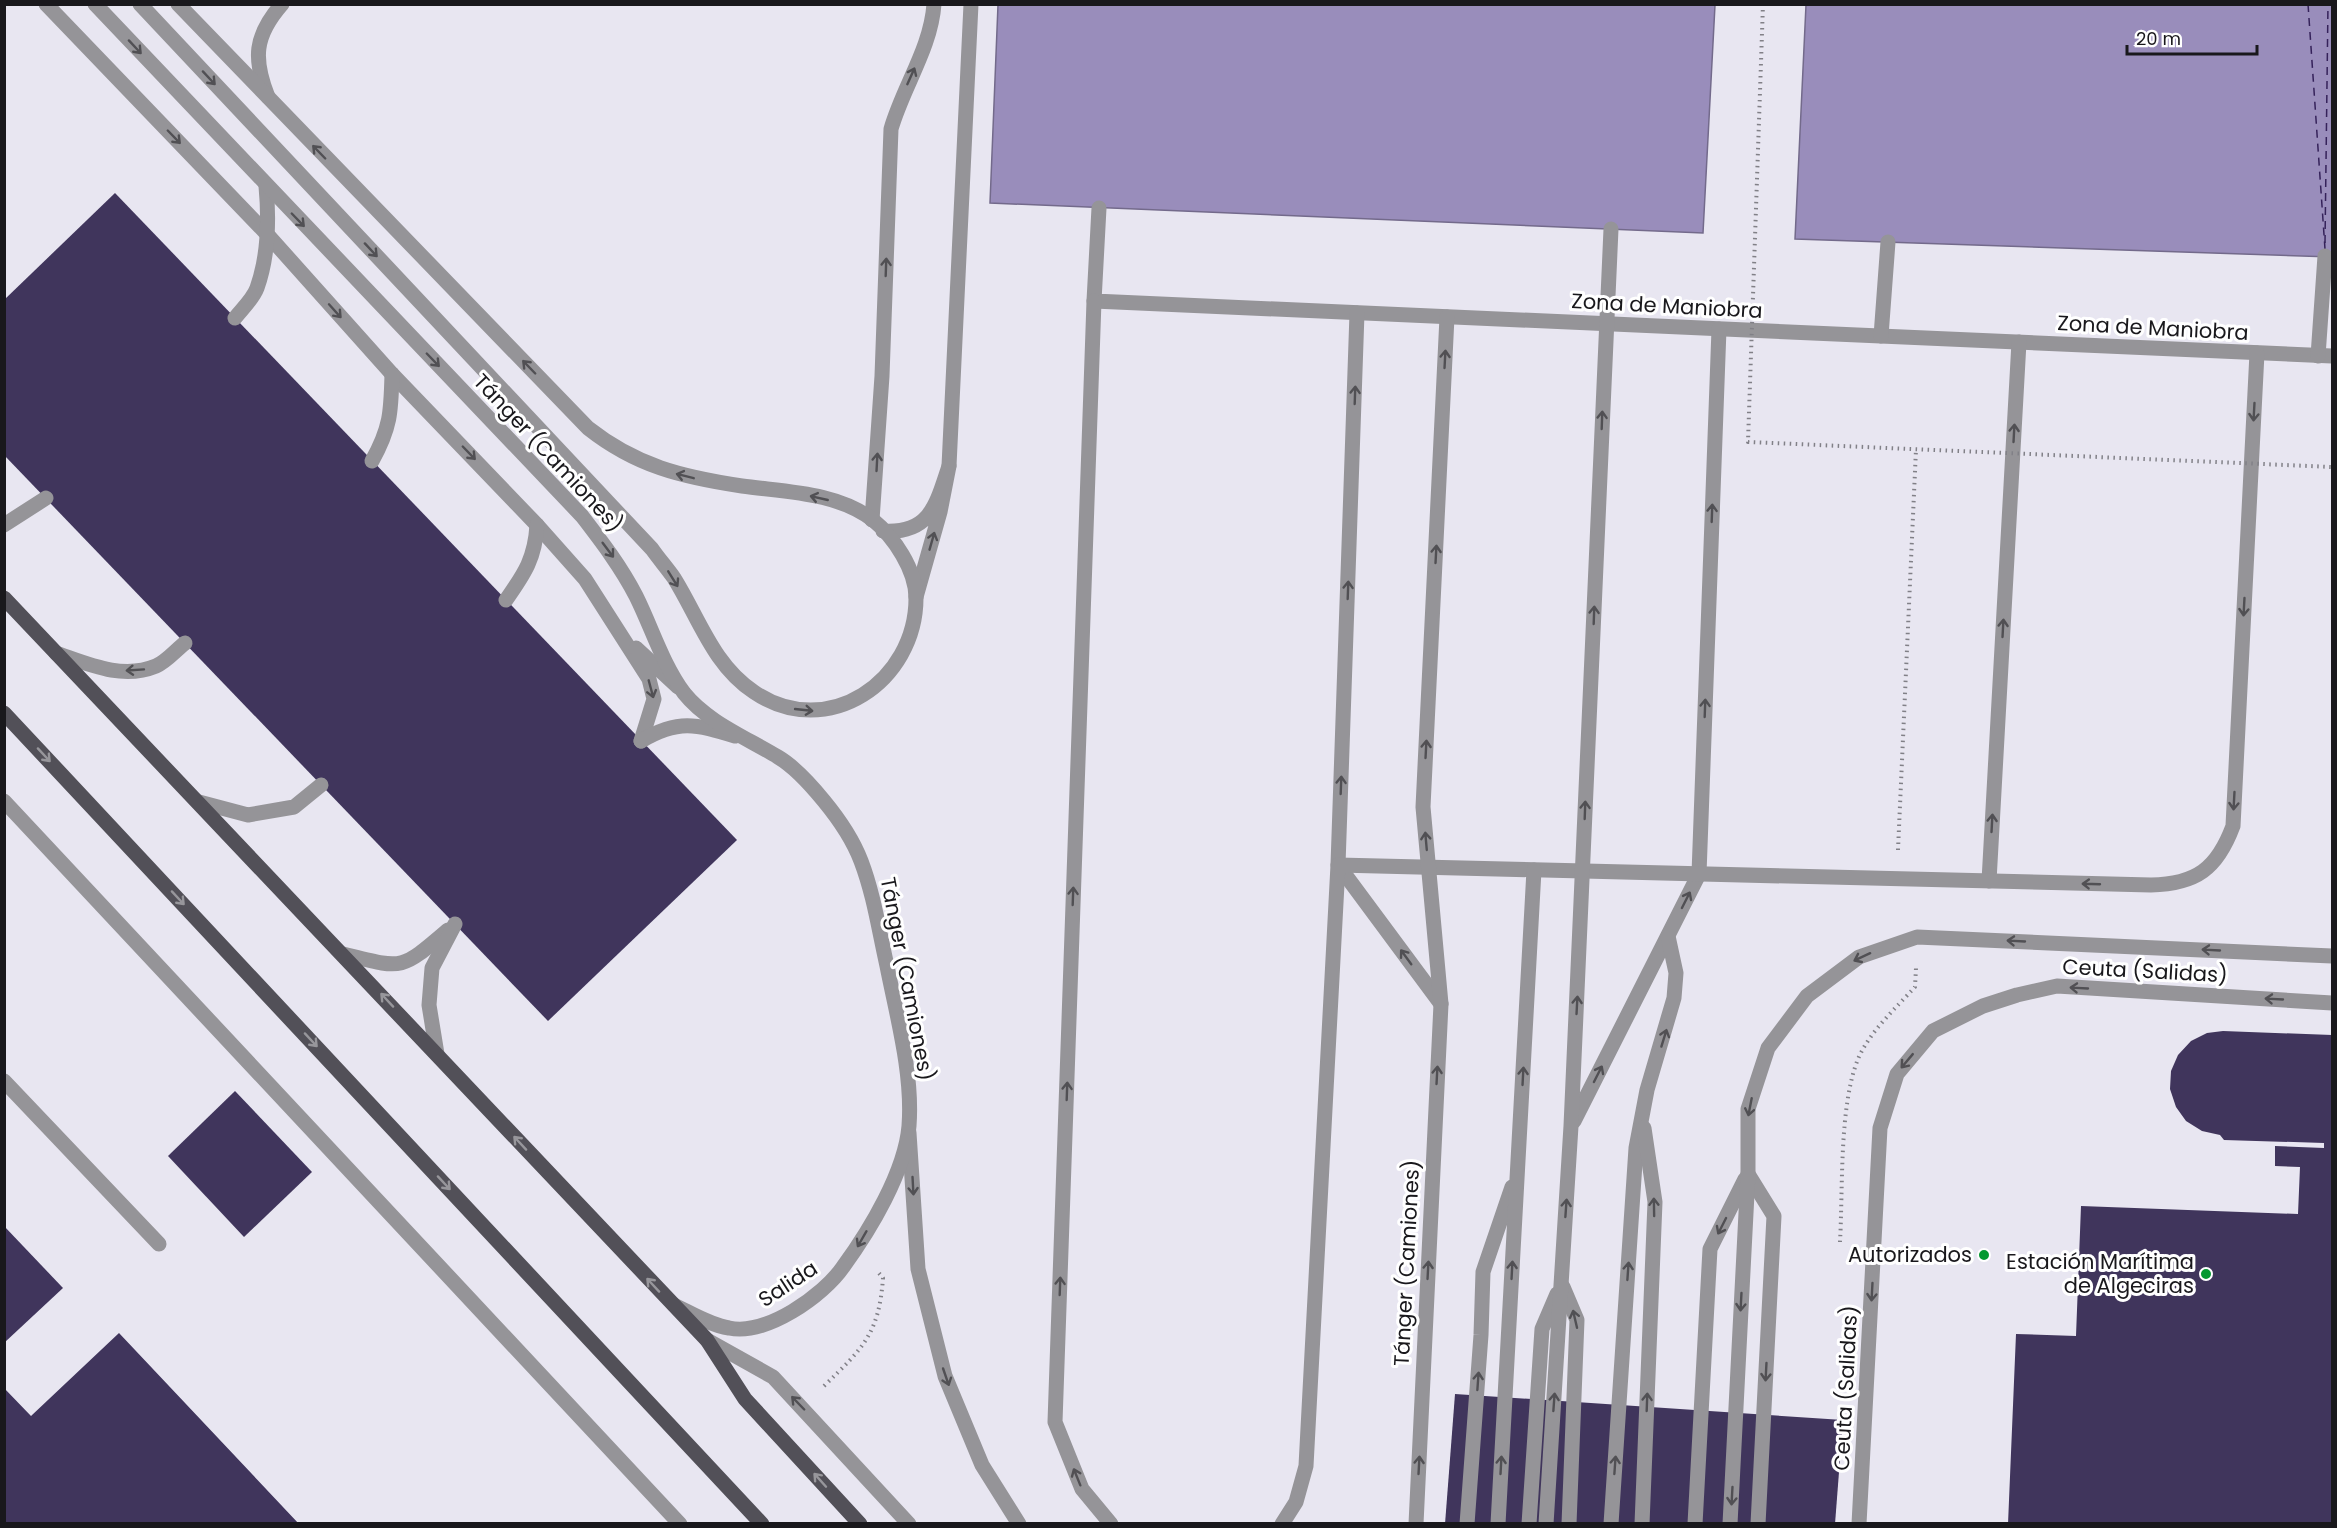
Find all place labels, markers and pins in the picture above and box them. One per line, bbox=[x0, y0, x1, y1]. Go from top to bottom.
place label: Autorizados bbox=[1848, 1240, 1972, 1269]
place label: Estación Marítima de Algeciras bbox=[2006, 1247, 2194, 1300]
marker: Autorizados bbox=[1977, 1248, 1991, 1262]
marker: Estación Marítima de Algeciras bbox=[2199, 1267, 2213, 1281]

